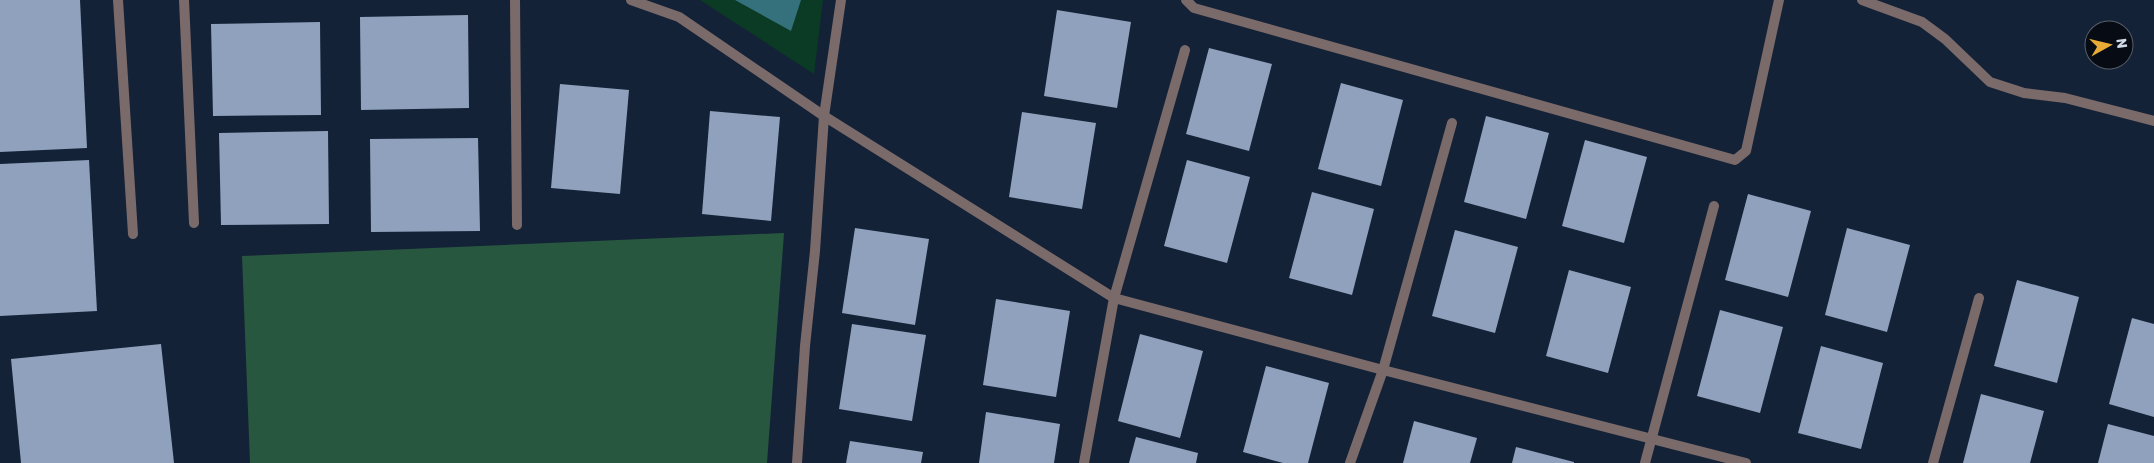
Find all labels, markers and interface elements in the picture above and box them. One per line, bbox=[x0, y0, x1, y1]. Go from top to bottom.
north arrow bbox=[2084, 20, 2134, 70]
text: N bbox=[2112, 37, 2130, 49]

